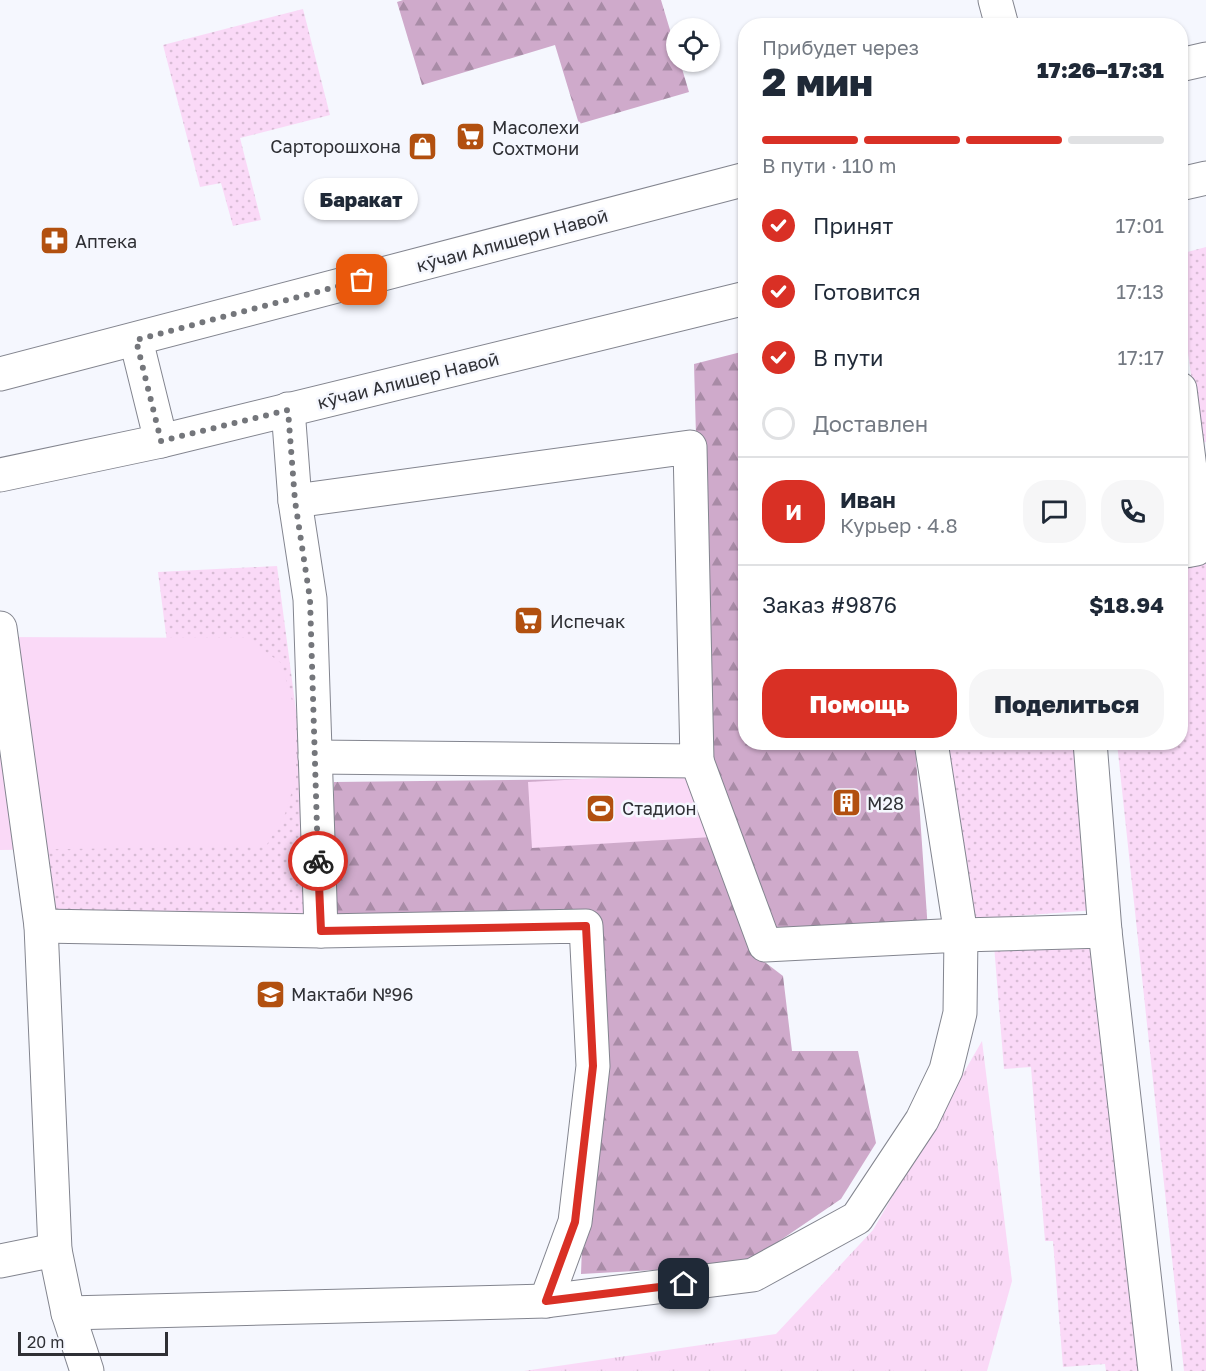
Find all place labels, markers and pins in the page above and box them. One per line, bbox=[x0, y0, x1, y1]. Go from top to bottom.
place label: Масолехи Сохтмони bbox=[492, 116, 580, 159]
supermarket icon: Масолехи Сохтмони bbox=[455, 121, 487, 153]
shop icon: Сарторошхона bbox=[406, 130, 438, 162]
place label: Сарторошхона bbox=[270, 135, 401, 157]
callout: Баракат bbox=[305, 178, 419, 220]
pharmacy icon: Аптека bbox=[38, 225, 70, 257]
place label: Аптека bbox=[75, 230, 137, 252]
pin bbox=[336, 254, 387, 305]
supermarket icon: Испечак bbox=[513, 605, 545, 637]
place label: Испечак bbox=[550, 610, 625, 632]
building icon: М28 bbox=[830, 787, 862, 819]
sports icon: Стадион bbox=[585, 792, 617, 824]
place label: М28 bbox=[867, 792, 904, 814]
place label: Стадион bbox=[622, 797, 697, 819]
school or university icon: Мактаби №96 bbox=[254, 978, 286, 1010]
place label: Мактаби №96 bbox=[291, 983, 413, 1005]
pin bbox=[658, 1258, 709, 1309]

